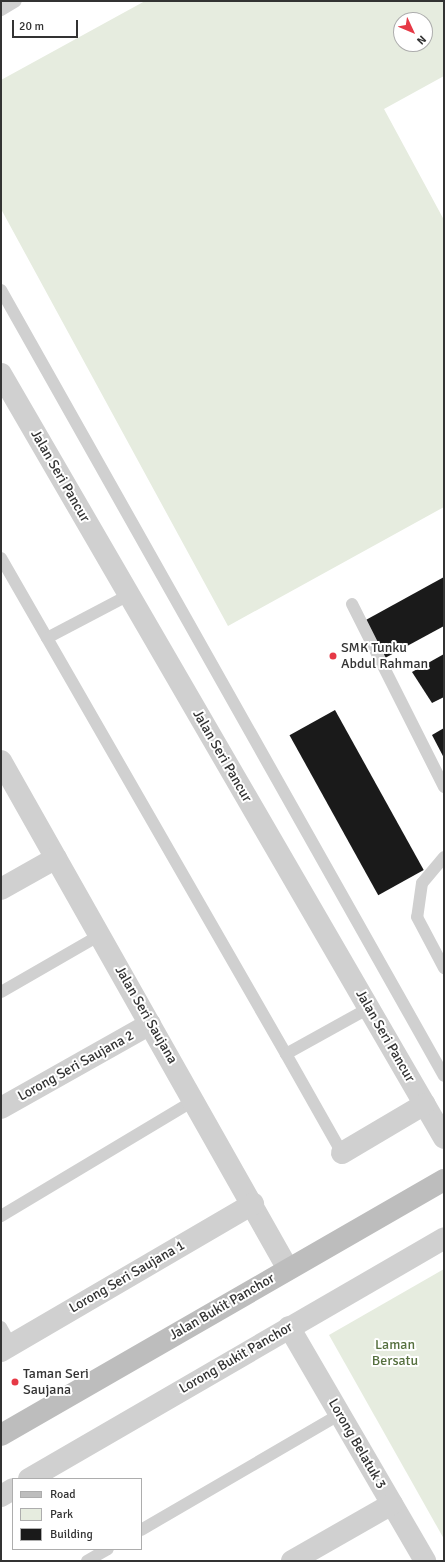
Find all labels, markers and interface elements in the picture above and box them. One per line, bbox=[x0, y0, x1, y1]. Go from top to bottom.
scale bar bbox=[14, 12, 80, 38]
north arrow bbox=[393, 12, 433, 52]
text: 20 m bbox=[19, 19, 44, 34]
text: N bbox=[414, 33, 429, 47]
street label: Jalan Seri Pancur bbox=[27, 427, 93, 525]
place label: SMK Tunku Abdul Rahman bbox=[341, 640, 428, 672]
marker: SMK Tunku Abdul Rahman bbox=[328, 651, 338, 661]
street label: Jalan Seri Pancur bbox=[189, 707, 255, 805]
street label: Jalan Seri Saujana bbox=[111, 963, 181, 1067]
street label: Jalan Seri Pancur bbox=[352, 987, 418, 1085]
street label: Lorong Seri Saujana 2 bbox=[15, 1027, 137, 1105]
street label: Lorong Seri Saujana 1 bbox=[66, 1237, 188, 1317]
street label: Jalan Bukit Panchor bbox=[166, 1270, 278, 1344]
street label: Lorong Bukit Panchor bbox=[176, 1319, 296, 1397]
park label: Laman Bersatu bbox=[372, 1337, 418, 1370]
place label: Taman Seri Saujana bbox=[23, 1366, 89, 1398]
marker: Taman Seri Saujana bbox=[10, 1377, 20, 1387]
street label: Lorong Belatuk 3 bbox=[324, 1396, 390, 1492]
legend bbox=[12, 1478, 142, 1550]
text: Road bbox=[50, 1487, 76, 1502]
text: Park bbox=[50, 1507, 73, 1522]
text: Building bbox=[50, 1527, 93, 1542]

